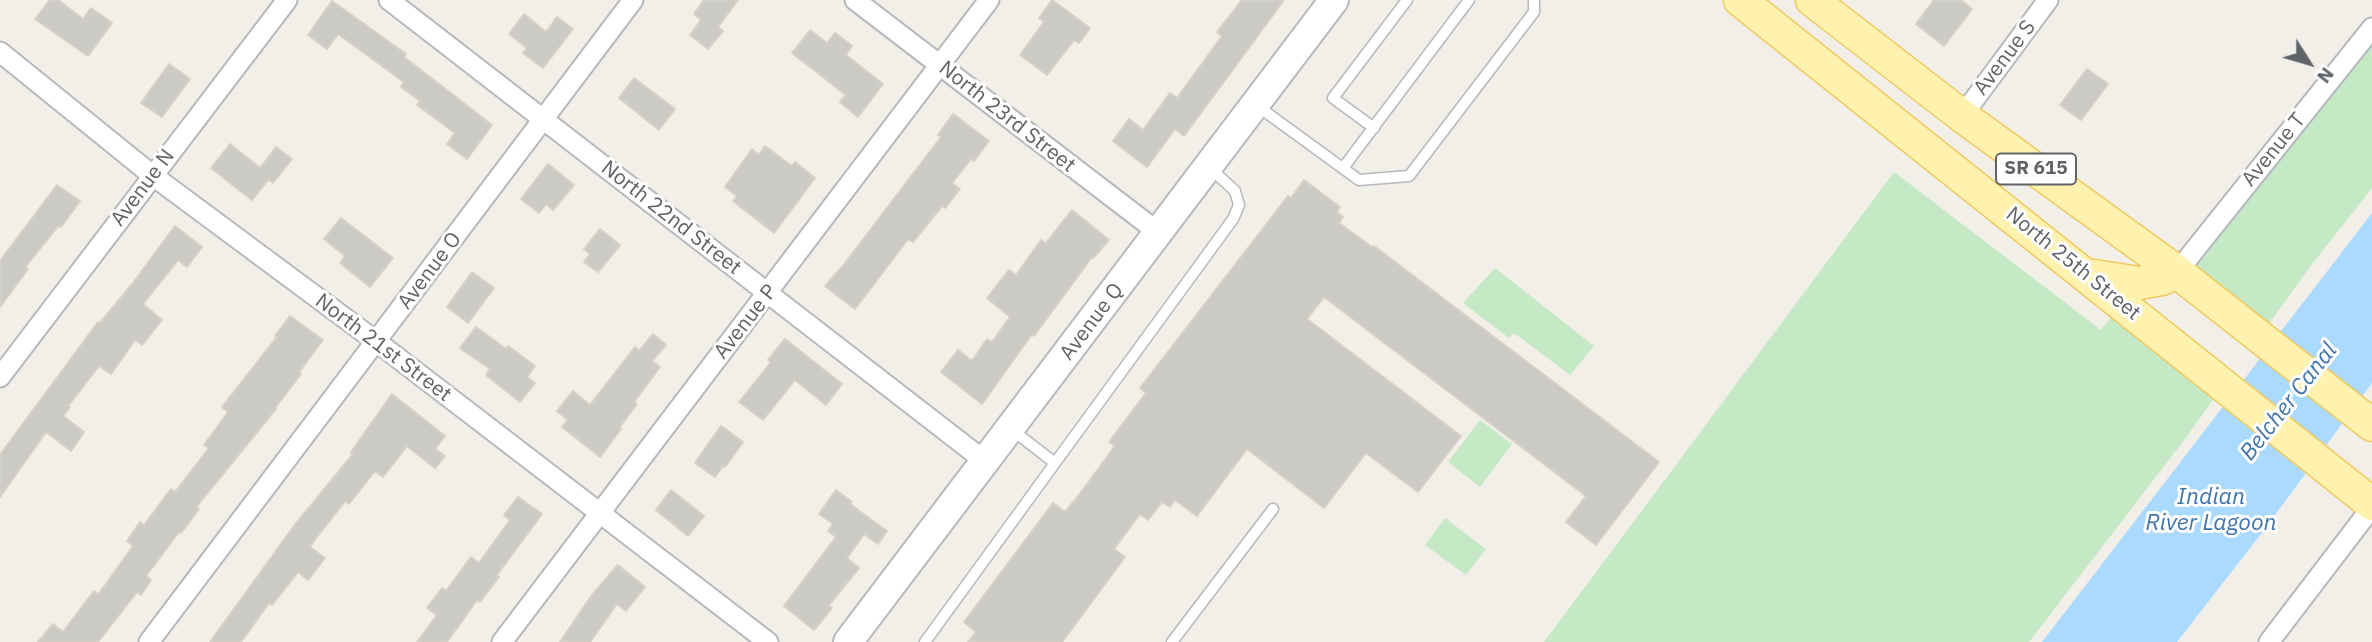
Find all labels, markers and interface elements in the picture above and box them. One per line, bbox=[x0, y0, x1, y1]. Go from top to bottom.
street label: Avenue S bbox=[1969, 16, 2041, 100]
north arrow bbox=[2274, 28, 2344, 98]
street label: North 23rd Street bbox=[934, 56, 1080, 178]
text: N bbox=[2312, 63, 2340, 88]
street label: Avenue T bbox=[2237, 108, 2311, 192]
street label: Avenue N bbox=[106, 145, 180, 231]
road number: SR 615 bbox=[1996, 154, 2076, 184]
street label: North 22nd Street bbox=[596, 156, 746, 280]
street label: North 25th Street bbox=[2001, 202, 2145, 326]
street label: Avenue O bbox=[393, 228, 467, 314]
street label: Avenue Q bbox=[1055, 279, 1129, 365]
street label: Avenue P bbox=[709, 280, 783, 364]
street label: North 21st Street bbox=[310, 289, 456, 407]
water label: Belcher Canal bbox=[2235, 338, 2343, 466]
water label: Indian River Lagoon bbox=[2145, 483, 2277, 537]

